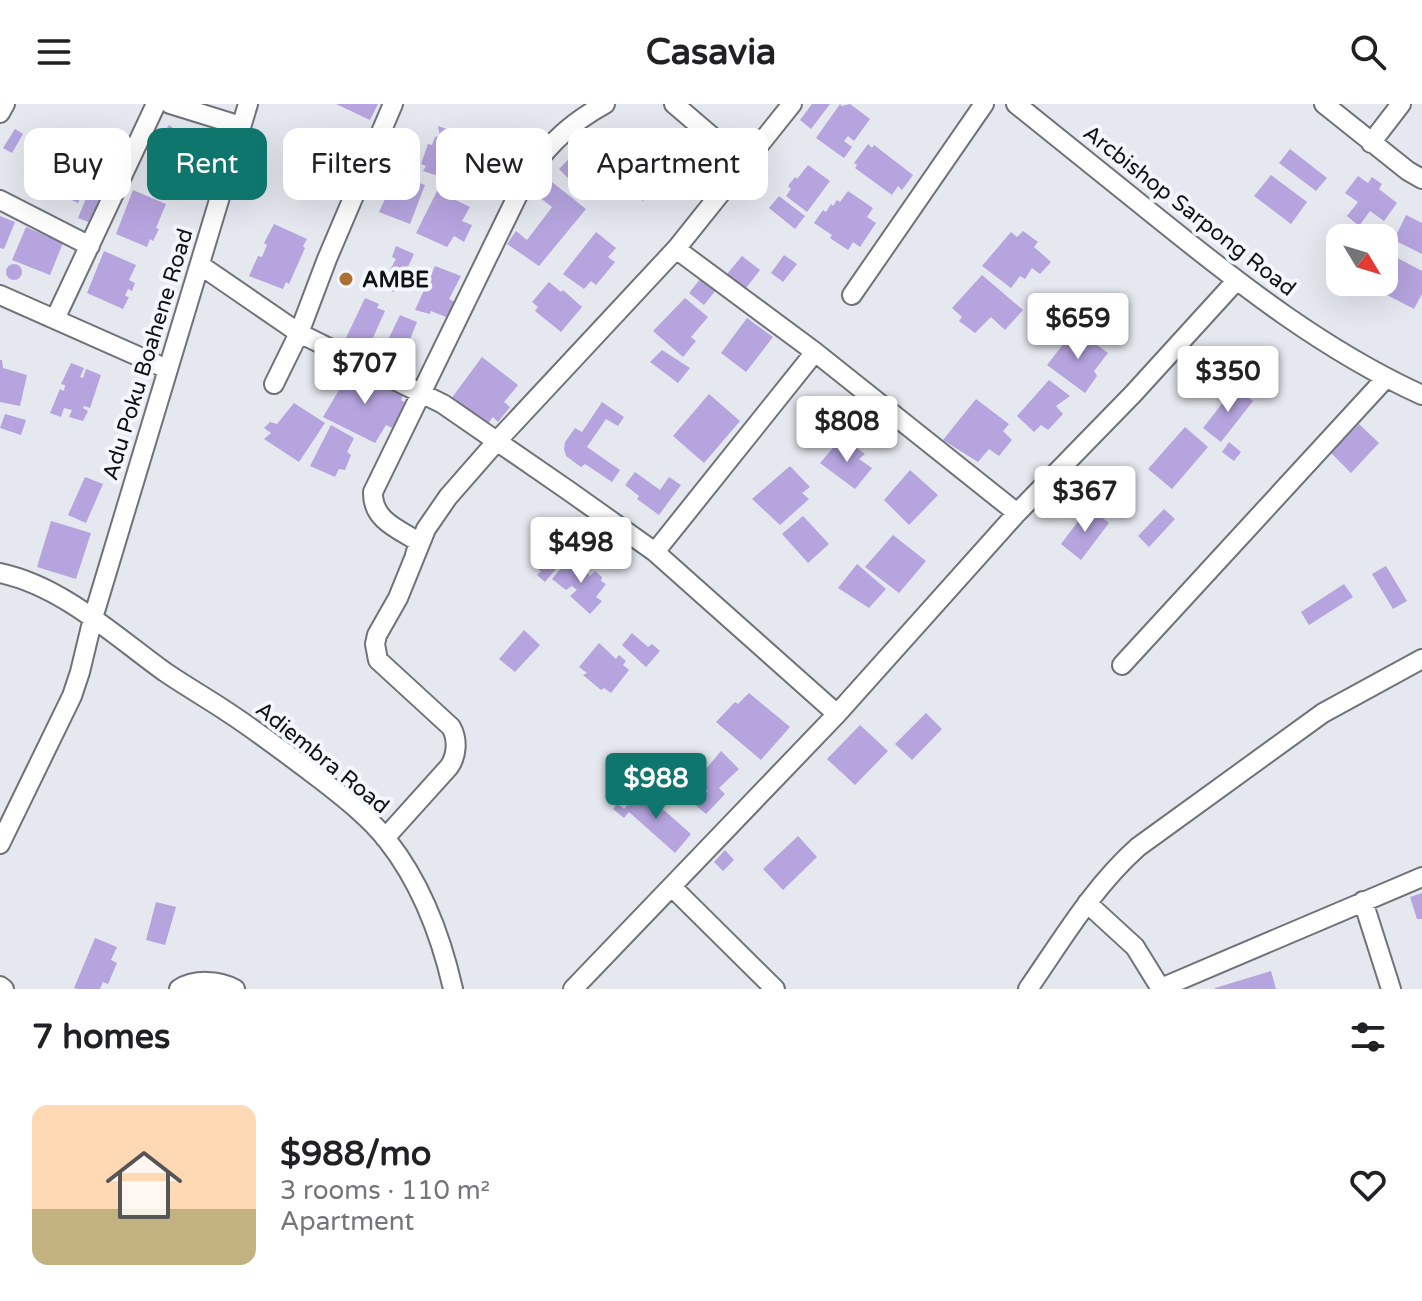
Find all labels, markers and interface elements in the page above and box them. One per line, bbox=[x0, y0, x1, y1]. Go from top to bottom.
icon: menu bbox=[32, 30, 76, 74]
icon: search bbox=[1346, 30, 1390, 74]
text: Casavia bbox=[646, 31, 776, 74]
street label: Arcbishop Sarpong Road bbox=[1078, 120, 1301, 302]
chip: Buy bbox=[24, 128, 131, 200]
chip: Rent bbox=[147, 128, 267, 200]
chip: Filters bbox=[283, 128, 420, 200]
chip: New bbox=[436, 128, 552, 200]
chip: Apartment bbox=[568, 128, 768, 200]
north arrow bbox=[1326, 224, 1398, 296]
map controls bbox=[1326, 224, 1398, 296]
street label: Adu Poku Boahene Road bbox=[97, 225, 199, 483]
place label: AMBE bbox=[362, 267, 429, 293]
marker: AMBE bbox=[337, 270, 355, 288]
pin: $659 bbox=[1031, 293, 1125, 361]
text: $659 bbox=[1045, 303, 1111, 334]
pin: $707 bbox=[318, 338, 412, 406]
pin: $350 bbox=[1181, 346, 1275, 414]
text: $707 bbox=[332, 348, 398, 379]
text: $350 bbox=[1195, 356, 1261, 387]
pin: $808 bbox=[800, 396, 894, 464]
text: $808 bbox=[814, 406, 880, 437]
pin: $367 bbox=[1038, 466, 1132, 534]
text: $367 bbox=[1052, 476, 1118, 507]
pin: $498 bbox=[534, 517, 628, 585]
text: $498 bbox=[548, 527, 614, 558]
street label: Adiembra Road bbox=[251, 696, 394, 819]
pin: $988 bbox=[609, 753, 703, 821]
text: $988 bbox=[623, 763, 689, 794]
icon: filters bbox=[1346, 1015, 1390, 1059]
text: 7 homes bbox=[32, 1017, 170, 1058]
text: $988/mo bbox=[280, 1134, 431, 1175]
icon: home bbox=[96, 1137, 192, 1233]
icon: heart bbox=[1346, 1163, 1390, 1207]
text: 3 rooms · 110 m² bbox=[280, 1175, 490, 1206]
text: Apartment bbox=[280, 1206, 414, 1237]

